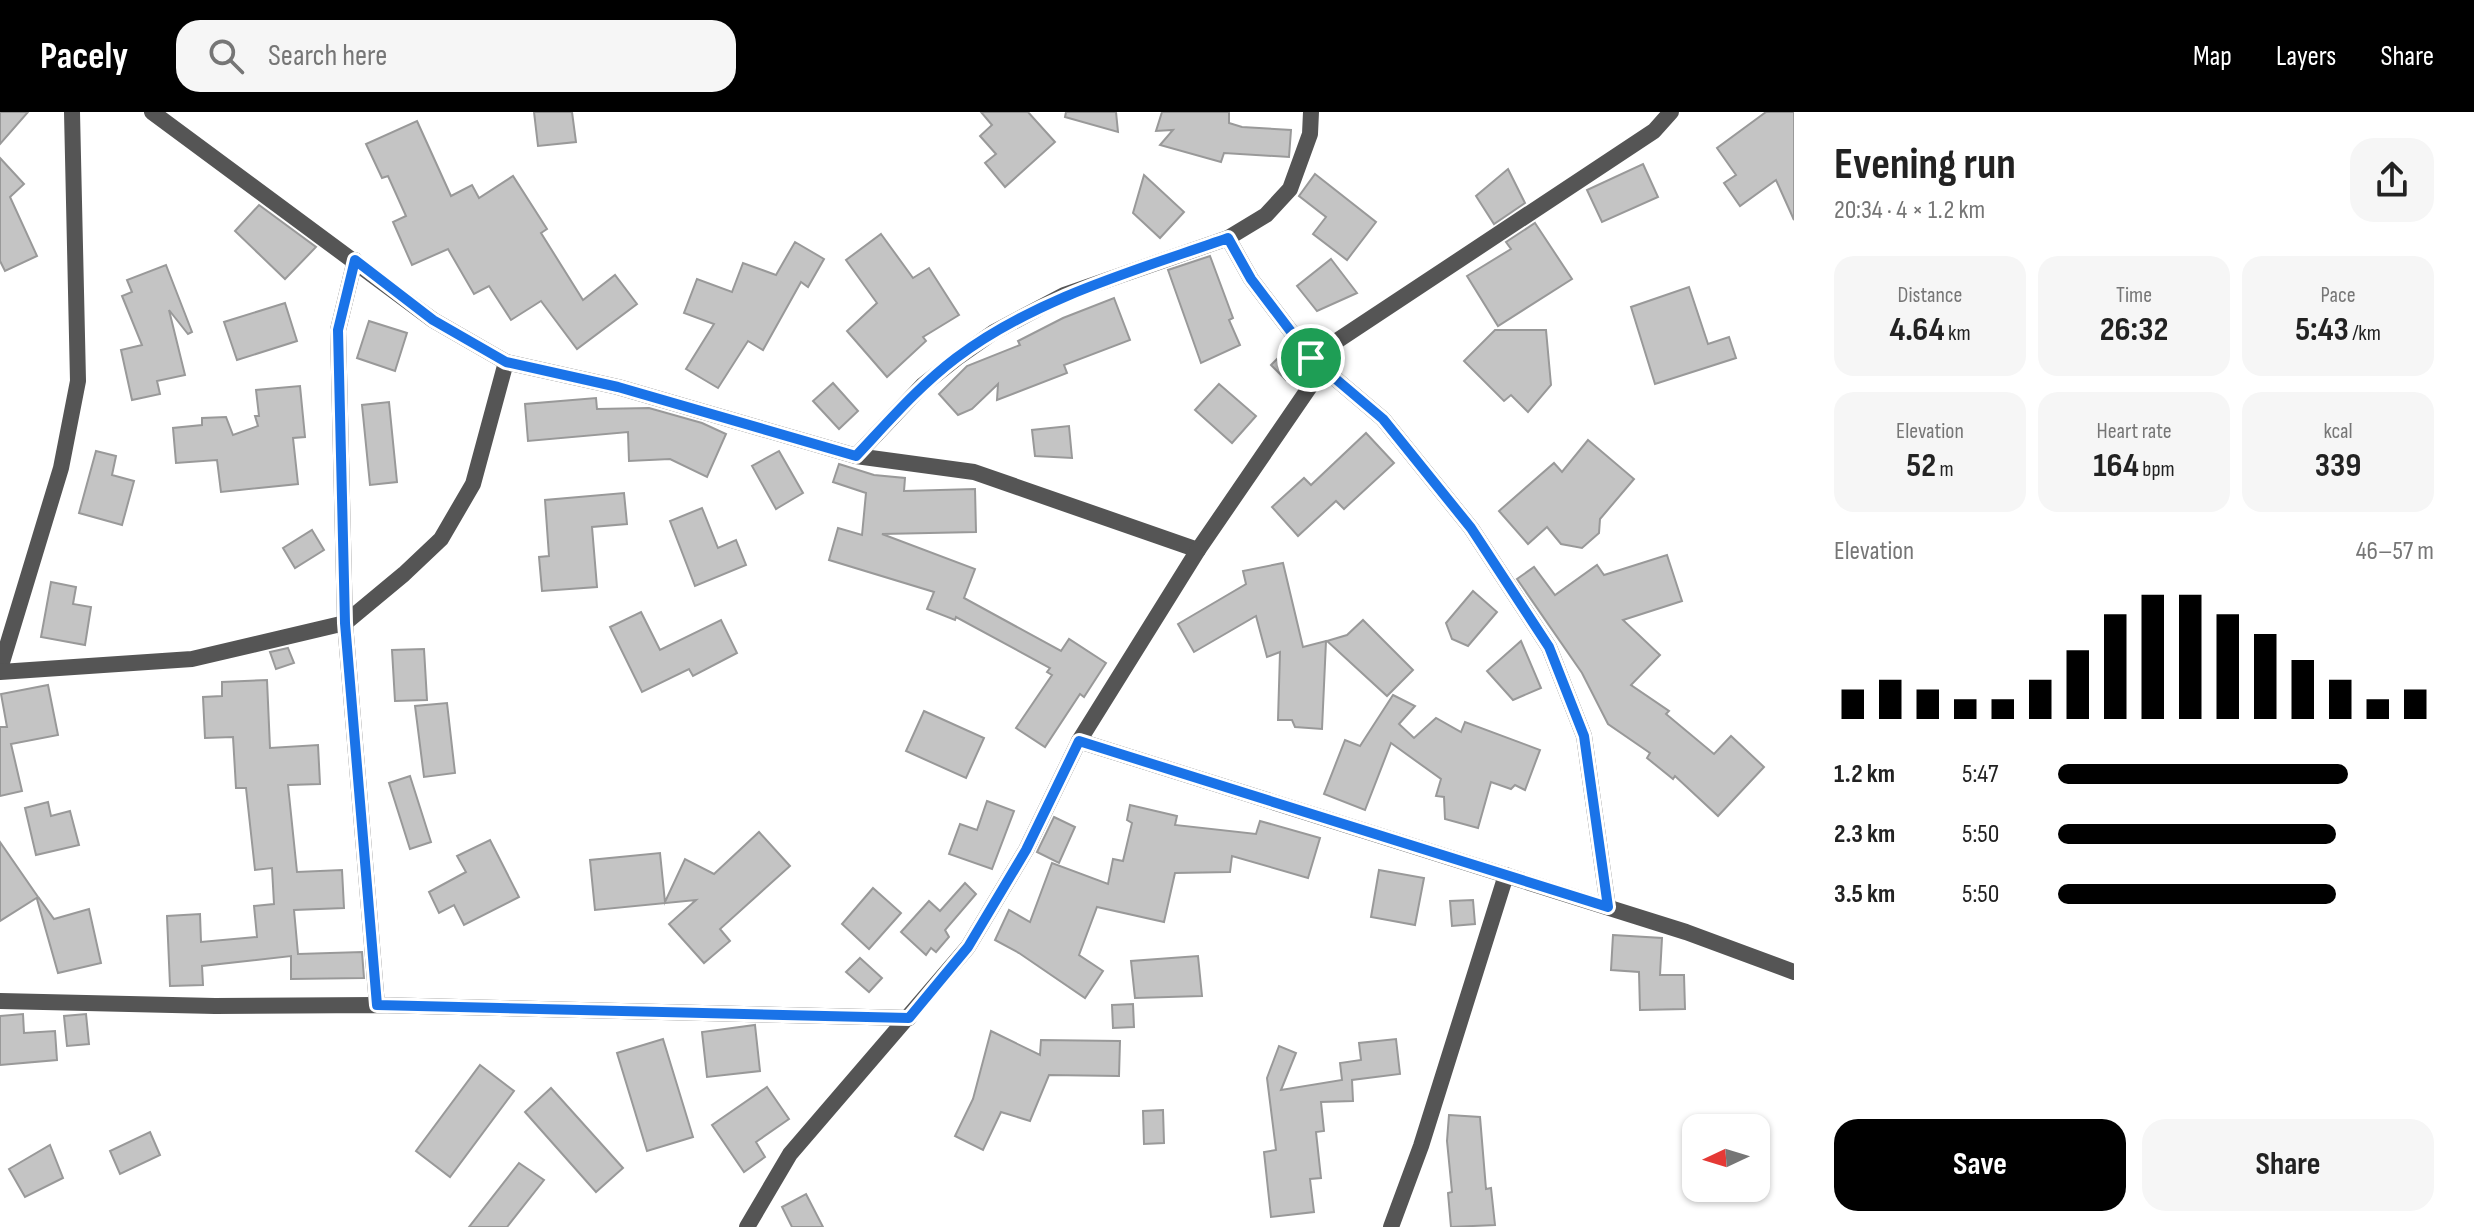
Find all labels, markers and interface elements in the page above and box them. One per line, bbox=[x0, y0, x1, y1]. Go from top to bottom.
search box bbox=[176, 20, 736, 92]
text: Pacely bbox=[40, 34, 128, 79]
icon: search bbox=[204, 34, 248, 78]
text: Search here bbox=[268, 38, 387, 74]
text: Map bbox=[2193, 40, 2232, 73]
text: Layers bbox=[2276, 40, 2336, 73]
text: Share bbox=[2380, 40, 2434, 73]
text: Evening run bbox=[1834, 138, 2016, 191]
button: share bbox=[2350, 138, 2434, 222]
text: 20:34 · 4 × 1.2 km bbox=[1834, 195, 1985, 226]
text: Distance bbox=[1898, 282, 1962, 309]
text: Time bbox=[2116, 282, 2152, 309]
text: Pace bbox=[2320, 282, 2356, 309]
text: 4.64 bbox=[1889, 309, 1945, 350]
text: 26:32 bbox=[2100, 309, 2168, 350]
text: 5:43 bbox=[2295, 309, 2349, 350]
text: km bbox=[1945, 320, 1971, 347]
text: /km bbox=[2349, 320, 2381, 347]
pin bbox=[1277, 324, 1345, 392]
icon: arrive bbox=[1289, 336, 1333, 380]
text: Elevation bbox=[1896, 418, 1964, 445]
text: Heart rate bbox=[2096, 418, 2172, 445]
text: kcal bbox=[2323, 418, 2353, 445]
text: 52 bbox=[1906, 445, 1936, 486]
text: 164 bbox=[2093, 445, 2139, 486]
text: 339 bbox=[2315, 445, 2361, 486]
text: m bbox=[1936, 456, 1954, 483]
text: bpm bbox=[2139, 456, 2175, 483]
text: Elevation bbox=[1834, 536, 1914, 567]
text: 46–57 m bbox=[2356, 536, 2434, 567]
text: 1.2 km bbox=[1834, 759, 1895, 790]
text: 5:47 bbox=[1962, 759, 1998, 790]
text: 2.3 km bbox=[1834, 819, 1895, 850]
text: 5:50 bbox=[1962, 819, 1999, 850]
text: 3.5 km bbox=[1834, 879, 1895, 910]
text: 5:50 bbox=[1962, 879, 1999, 910]
north arrow bbox=[1682, 1114, 1770, 1202]
map controls bbox=[1682, 1114, 1770, 1202]
button: Save bbox=[1834, 1119, 2126, 1211]
button: Share bbox=[2142, 1119, 2434, 1211]

